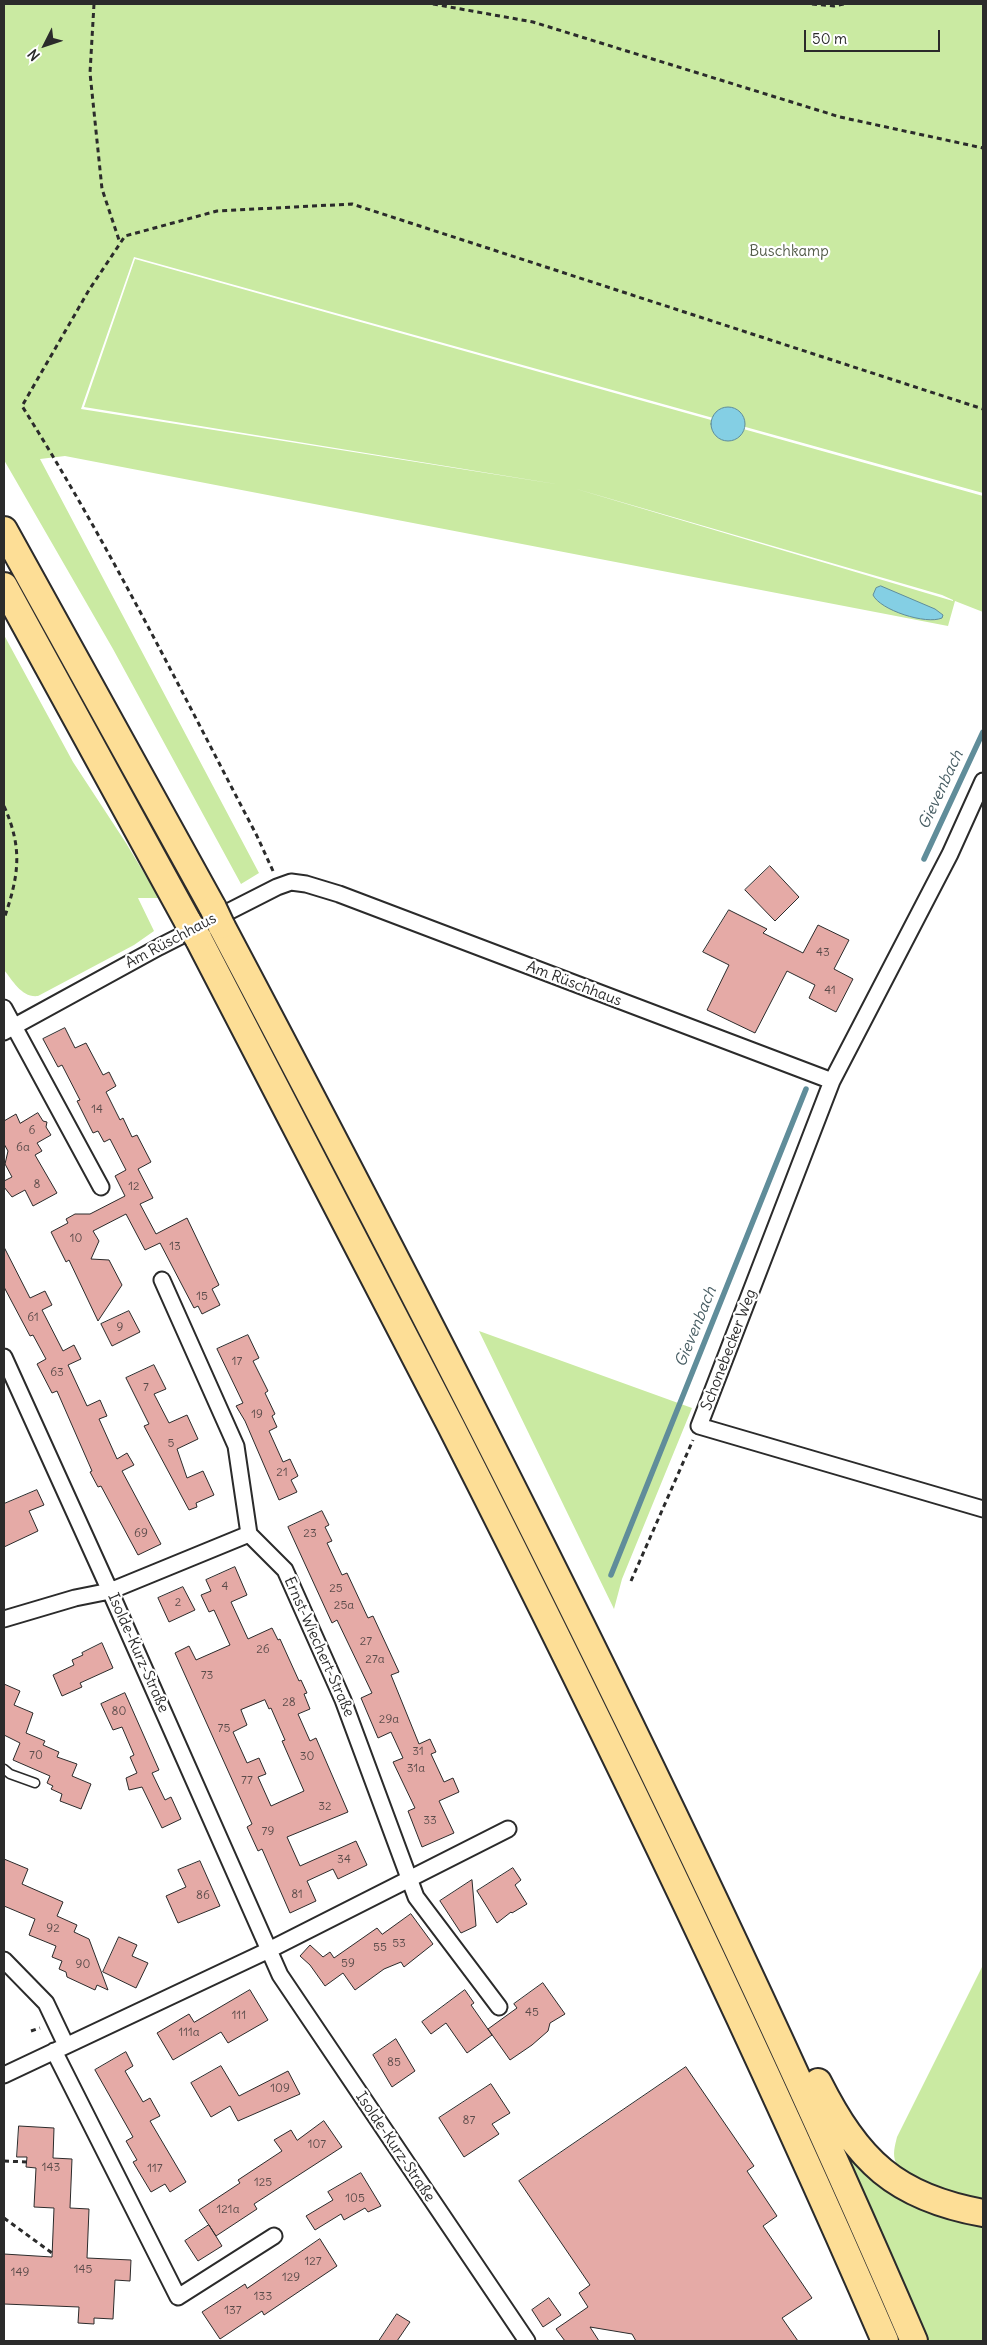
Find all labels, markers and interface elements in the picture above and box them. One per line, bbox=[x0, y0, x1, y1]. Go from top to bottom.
north arrow bbox=[20, 20, 70, 70]
scale bar bbox=[807, 20, 943, 52]
text: 50 m bbox=[812, 29, 847, 48]
text: N bbox=[24, 45, 44, 64]
park label: Buschkamp bbox=[749, 243, 829, 261]
water label: Gievenbach bbox=[914, 748, 968, 832]
street label: Am Rüschhaus bbox=[122, 909, 220, 973]
house number: 43 bbox=[816, 946, 830, 960]
street label: Am Rüschhaus bbox=[524, 958, 624, 1010]
house number: 41 bbox=[824, 984, 836, 998]
house number: 14 bbox=[91, 1103, 103, 1117]
house number: 6 bbox=[29, 1124, 35, 1138]
house number: 6a bbox=[16, 1141, 30, 1155]
house number: 8 bbox=[34, 1178, 40, 1192]
house number: 12 bbox=[128, 1180, 140, 1194]
house number: 10 bbox=[70, 1232, 82, 1246]
house number: 13 bbox=[169, 1240, 181, 1254]
water label: Gievenbach bbox=[671, 1284, 721, 1370]
street label: Schonebecker Weg bbox=[698, 1287, 760, 1413]
house number: 15 bbox=[196, 1290, 208, 1304]
house number: 61 bbox=[27, 1311, 39, 1325]
house number: 9 bbox=[117, 1321, 123, 1335]
house number: 17 bbox=[232, 1355, 242, 1369]
house number: 63 bbox=[50, 1366, 64, 1380]
house number: 7 bbox=[143, 1381, 149, 1395]
house number: 19 bbox=[251, 1408, 263, 1422]
house number: 5 bbox=[168, 1437, 174, 1451]
house number: 21 bbox=[276, 1466, 288, 1480]
house number: 69 bbox=[134, 1527, 148, 1541]
house number: 23 bbox=[303, 1527, 317, 1541]
street label: Ernst-Wiechert-Straße bbox=[280, 1574, 358, 1720]
house number: 4 bbox=[222, 1580, 228, 1594]
house number: 25 bbox=[329, 1582, 343, 1596]
street label: Isolde-Kurz-Straße bbox=[104, 1590, 172, 1716]
house number: 2 bbox=[175, 1596, 181, 1610]
house number: 25a bbox=[334, 1599, 354, 1613]
house number: 27 bbox=[360, 1635, 372, 1649]
house number: 26 bbox=[256, 1643, 270, 1657]
house number: 27a bbox=[365, 1653, 385, 1667]
house number: 73 bbox=[201, 1669, 213, 1683]
house number: 28 bbox=[282, 1696, 296, 1710]
house number: 80 bbox=[112, 1705, 126, 1719]
house number: 29a bbox=[379, 1713, 399, 1727]
house number: 75 bbox=[218, 1722, 230, 1736]
house number: 31 bbox=[412, 1745, 424, 1759]
house number: 70 bbox=[29, 1749, 43, 1763]
house number: 30 bbox=[300, 1750, 314, 1764]
house number: 31a bbox=[407, 1762, 425, 1776]
house number: 77 bbox=[241, 1774, 253, 1788]
house number: 32 bbox=[318, 1800, 332, 1814]
house number: 33 bbox=[423, 1814, 437, 1828]
house number: 79 bbox=[262, 1825, 274, 1839]
house number: 34 bbox=[337, 1853, 351, 1867]
house number: 81 bbox=[291, 1888, 303, 1902]
house number: 86 bbox=[196, 1889, 210, 1903]
house number: 92 bbox=[46, 1922, 60, 1936]
house number: 53 bbox=[392, 1937, 406, 1951]
house number: 55 bbox=[373, 1941, 387, 1955]
house number: 59 bbox=[341, 1957, 355, 1971]
house number: 90 bbox=[76, 1958, 90, 1972]
house number: 45 bbox=[525, 2006, 539, 2020]
house number: 111 bbox=[232, 2009, 246, 2023]
house number: 111a bbox=[178, 2026, 200, 2040]
house number: 85 bbox=[387, 2056, 401, 2070]
house number: 109 bbox=[270, 2082, 290, 2096]
street label: Isolde-Kurz-Straße bbox=[352, 2089, 438, 2205]
house number: 87 bbox=[463, 2114, 475, 2128]
house number: 107 bbox=[308, 2138, 326, 2152]
house number: 143 bbox=[42, 2161, 60, 2175]
house number: 117 bbox=[147, 2162, 163, 2176]
house number: 125 bbox=[254, 2176, 272, 2190]
house number: 105 bbox=[345, 2192, 365, 2206]
house number: 121a bbox=[217, 2203, 239, 2217]
house number: 127 bbox=[304, 2255, 322, 2269]
house number: 145 bbox=[74, 2263, 92, 2277]
house number: 149 bbox=[11, 2266, 29, 2280]
house number: 129 bbox=[282, 2271, 300, 2285]
house number: 133 bbox=[254, 2290, 272, 2304]
house number: 137 bbox=[224, 2304, 242, 2318]

